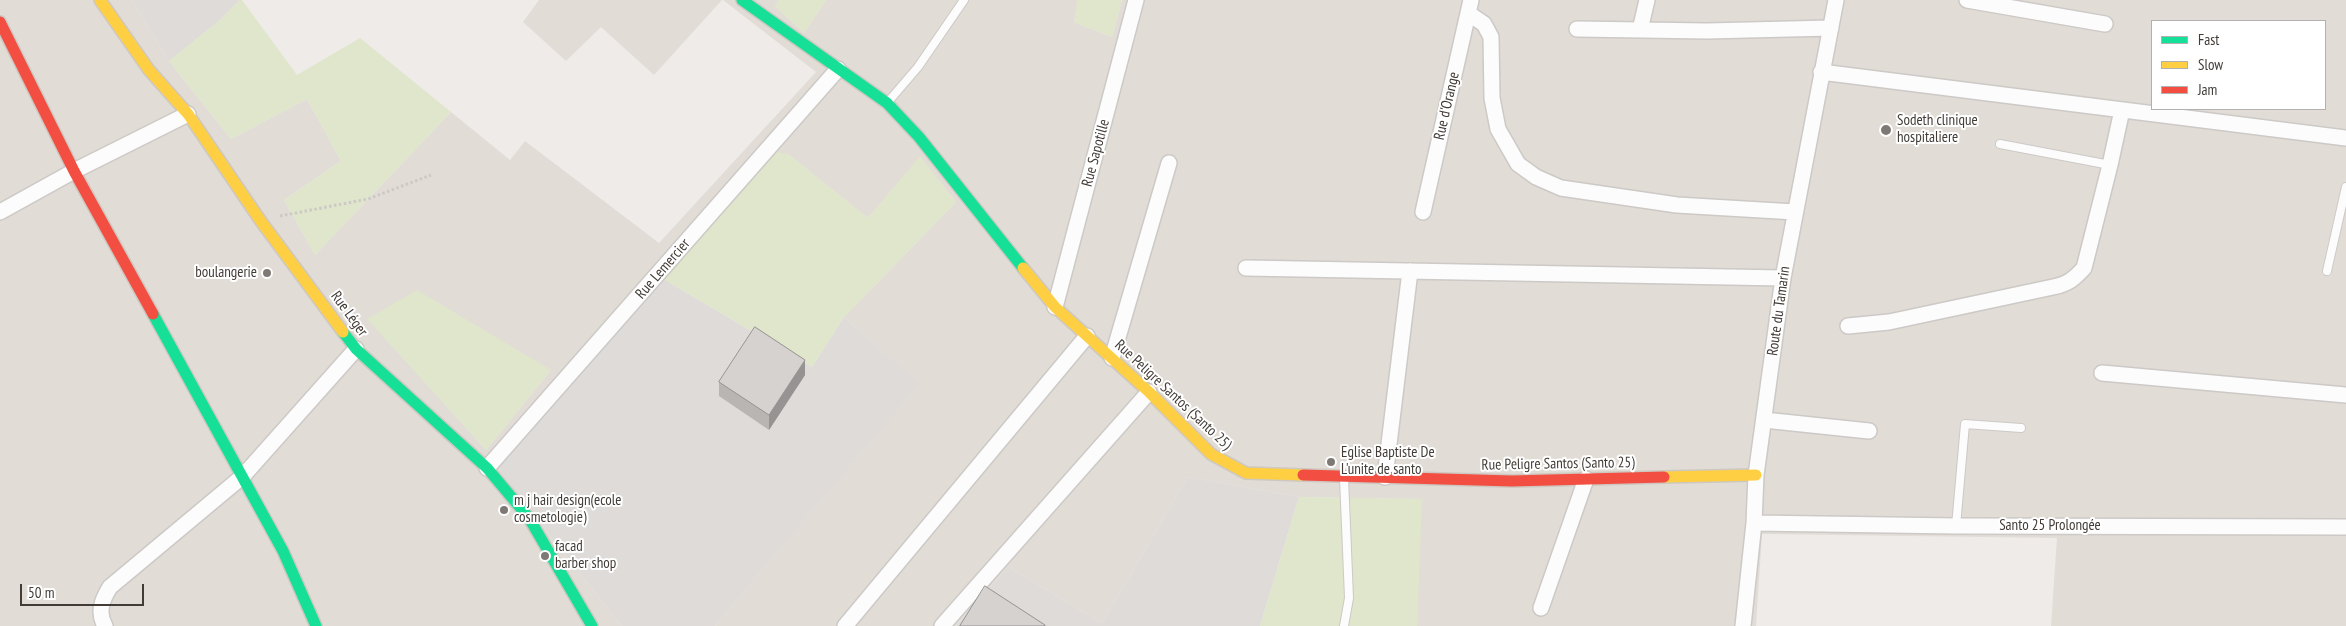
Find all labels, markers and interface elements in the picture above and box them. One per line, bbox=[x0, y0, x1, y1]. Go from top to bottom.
legend bbox=[2151, 20, 2326, 110]
text: Fast bbox=[2198, 30, 2219, 49]
text: Slow bbox=[2198, 55, 2223, 74]
street label: Rue d'Orange bbox=[1430, 70, 1464, 142]
text: Jam bbox=[2198, 80, 2217, 99]
place label: Sodeth clinique hospitaliere bbox=[1897, 112, 1978, 147]
street label: Rue Sapotille bbox=[1078, 117, 1114, 189]
marker: Sodeth clinique hospitaliere bbox=[1879, 123, 1893, 137]
street label: Rue Lemercier bbox=[632, 235, 694, 303]
place label: boulangerie bbox=[195, 264, 257, 282]
street label: Route du Tamarin bbox=[1764, 265, 1794, 357]
marker: boulangerie bbox=[261, 267, 273, 279]
street label: Rue Léger bbox=[327, 288, 371, 340]
street label: Rue Peligre Santos (Santo 25) bbox=[1111, 336, 1235, 454]
place label: Eglise Baptiste De L'unite de santo bbox=[1341, 444, 1435, 479]
street label: Rue Peligre Santos (Santo 25) bbox=[1481, 454, 1635, 474]
marker: Eglise Baptiste De L'unite de santo bbox=[1325, 456, 1337, 468]
place label: m j hair design(ecole cosmetologie) bbox=[514, 492, 621, 527]
marker: m j hair design(ecole cosmetologie) bbox=[498, 504, 510, 516]
street label: Santo 25 Prolongée bbox=[1999, 517, 2101, 535]
place label: facad barber shop bbox=[555, 538, 616, 573]
marker: facad barber shop bbox=[539, 550, 551, 562]
scale bar bbox=[22, 574, 146, 606]
text: 50 m bbox=[28, 583, 54, 602]

